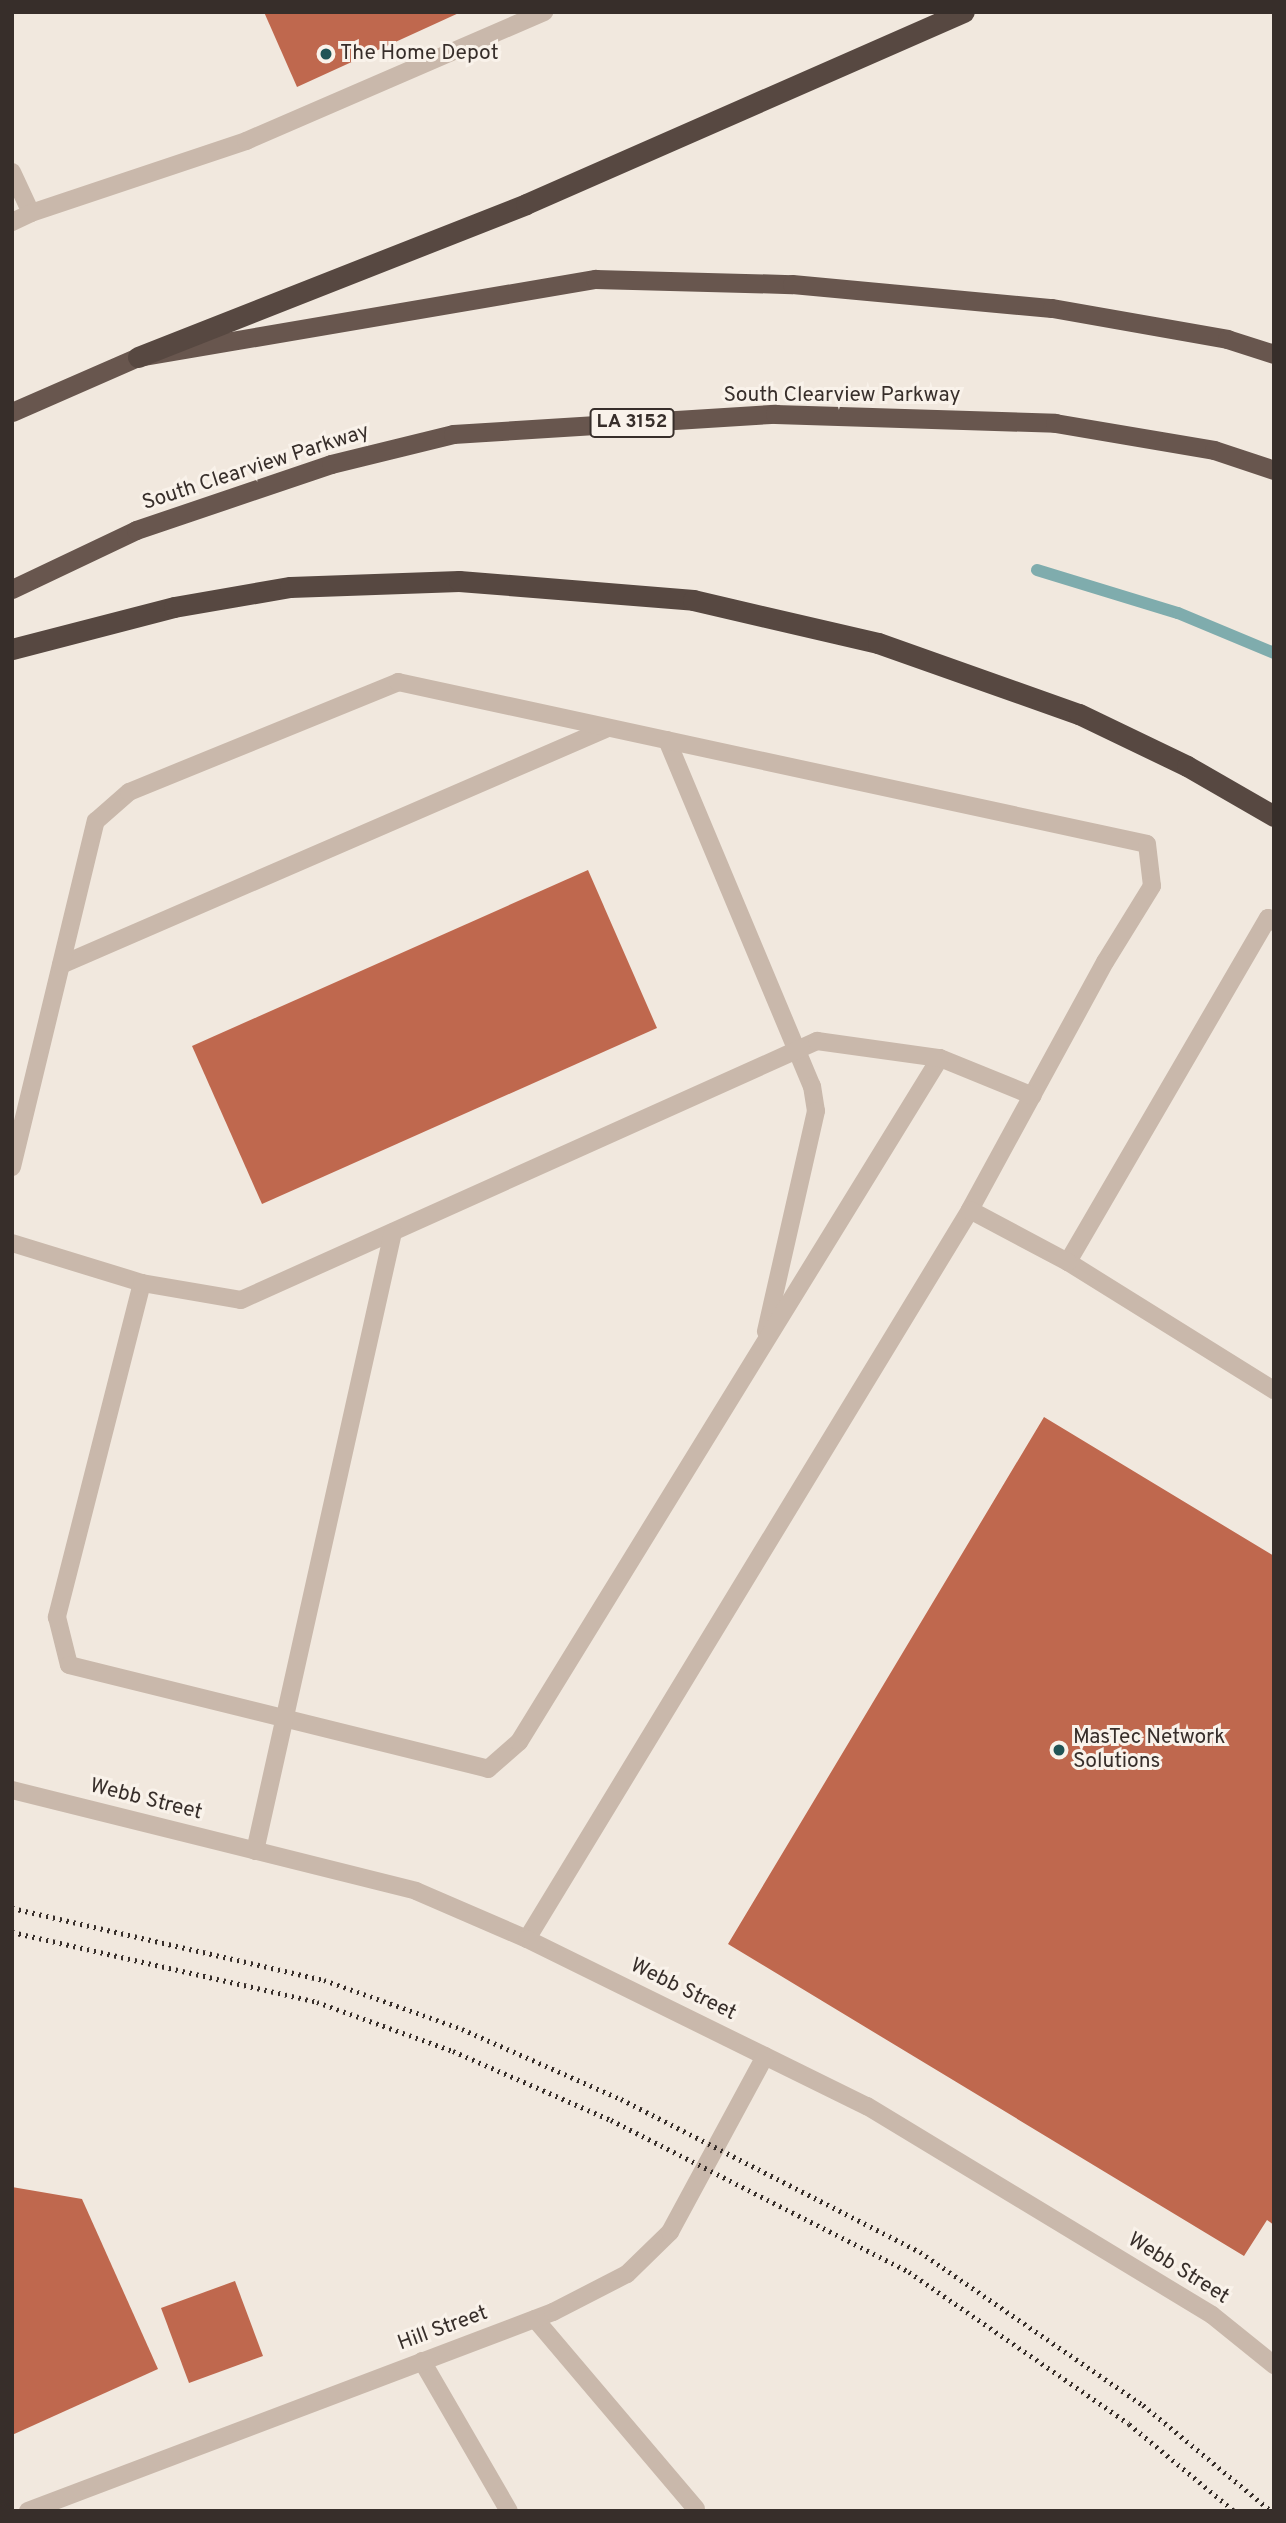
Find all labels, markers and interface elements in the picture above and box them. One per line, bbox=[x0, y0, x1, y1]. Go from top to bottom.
place label: The Home Depot bbox=[340, 41, 499, 67]
marker: The Home Depot bbox=[318, 46, 334, 62]
street label: South Clearview Parkway bbox=[723, 383, 961, 409]
road number: LA 3152 bbox=[588, 408, 676, 438]
street label: South Clearview Parkway bbox=[139, 419, 373, 517]
place label: MasTec Network Solutions bbox=[1073, 1725, 1225, 1775]
marker: MasTec Network Solutions bbox=[1051, 1742, 1067, 1758]
street label: Webb Street bbox=[87, 1774, 205, 1826]
street label: Webb Street bbox=[626, 1953, 740, 2027]
street label: Webb Street bbox=[1123, 2228, 1233, 2310]
street label: Hill Street bbox=[395, 2301, 491, 2357]

